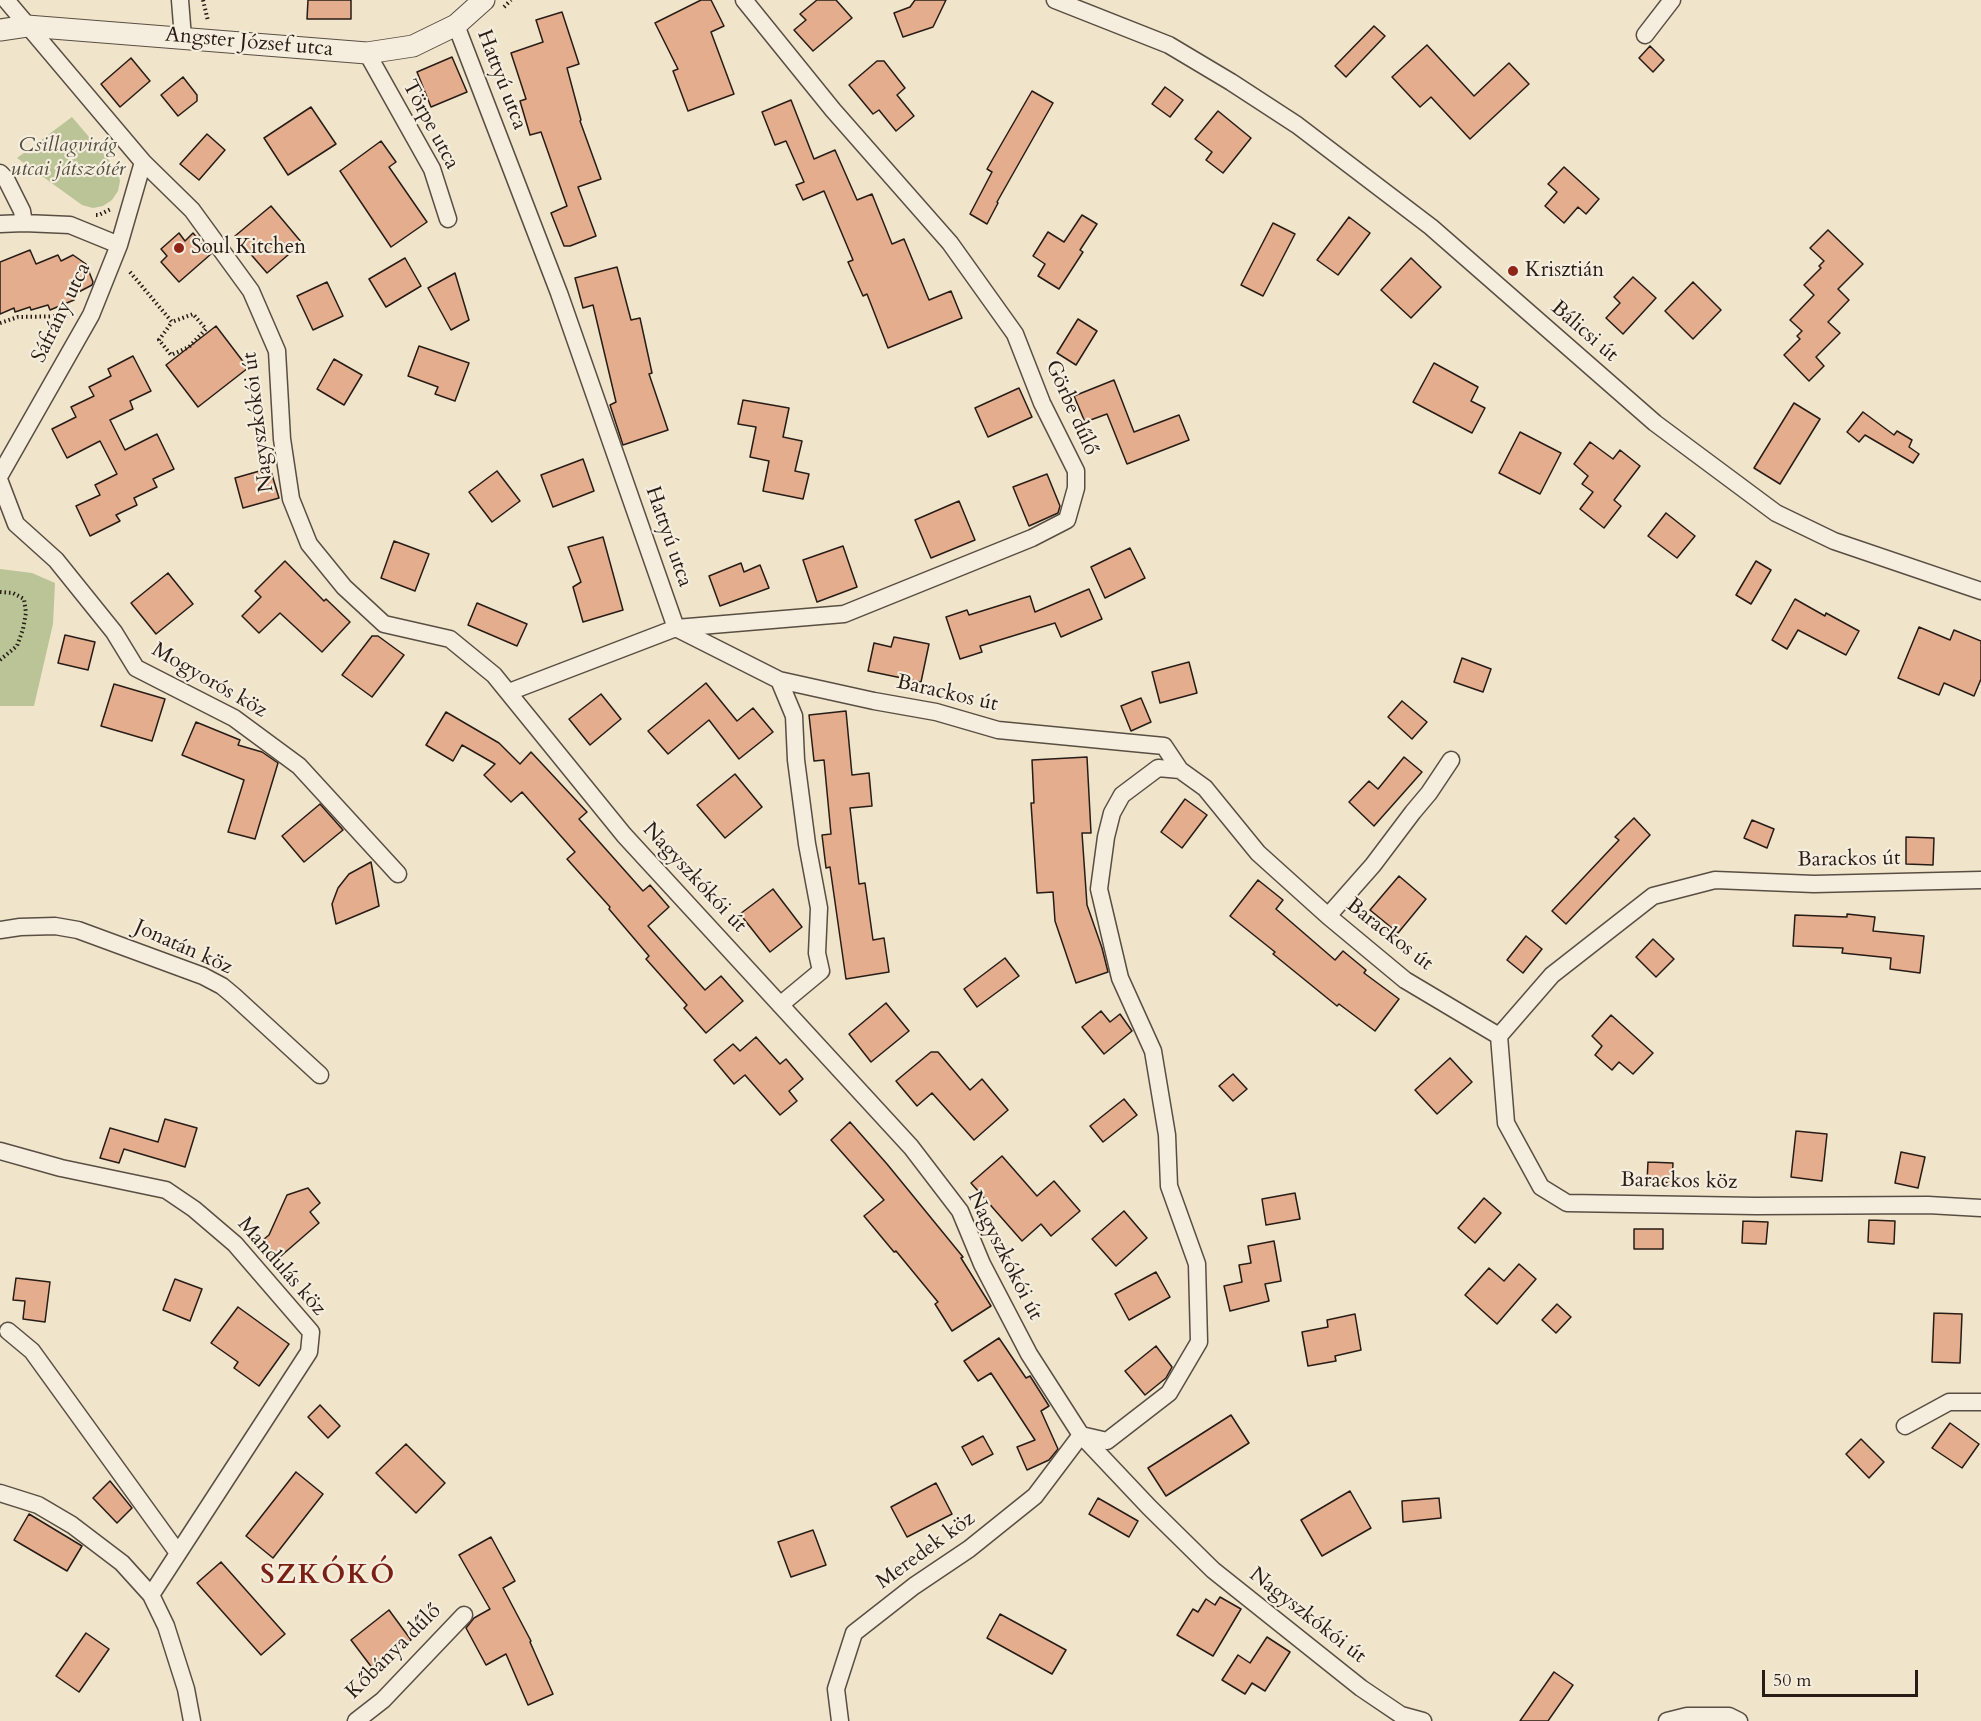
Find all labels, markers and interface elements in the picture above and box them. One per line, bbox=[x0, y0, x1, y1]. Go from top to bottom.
street label: Angster József utca bbox=[164, 23, 334, 63]
street label: Hattyú utca bbox=[470, 26, 532, 134]
street label: Törpe utca bbox=[396, 76, 464, 174]
park label: Csillagvirág utcai játszótér bbox=[10, 133, 126, 183]
place label: Soul Kitchen bbox=[191, 235, 306, 261]
marker: Soul Kitchen bbox=[172, 241, 186, 255]
place label: Krisztián bbox=[1525, 258, 1604, 284]
street label: Sáfrány utca bbox=[27, 259, 97, 367]
marker: Krisztián bbox=[1506, 264, 1520, 278]
street label: Bálicsi út bbox=[1545, 296, 1623, 368]
street label: Nagyszkókói út bbox=[238, 350, 280, 494]
street label: Görbe dűlő bbox=[1039, 357, 1103, 459]
street label: Hattyú utca bbox=[639, 483, 697, 591]
street label: Mogyorós köz bbox=[147, 638, 271, 724]
street label: Barackos út bbox=[894, 670, 1000, 718]
street label: Nagyszkókói út bbox=[637, 818, 751, 938]
street label: Barackos út bbox=[1797, 847, 1901, 873]
street label: Barackos út bbox=[1341, 893, 1437, 977]
street label: Jonatán köz bbox=[130, 915, 236, 981]
street label: Barackos köz bbox=[1620, 1168, 1738, 1196]
street label: Nagyszkókói út bbox=[961, 1187, 1047, 1325]
street label: Mandulás köz bbox=[231, 1212, 331, 1322]
street label: Meredek köz bbox=[872, 1507, 980, 1595]
district label: SZKÓKÓ bbox=[260, 1561, 396, 1593]
street label: Nagyszkókói út bbox=[1244, 1563, 1370, 1669]
street label: Kőbánya dűlő bbox=[341, 1599, 447, 1705]
scale bar bbox=[1765, 1658, 1921, 1696]
text: 50 m bbox=[1773, 1668, 1812, 1693]

